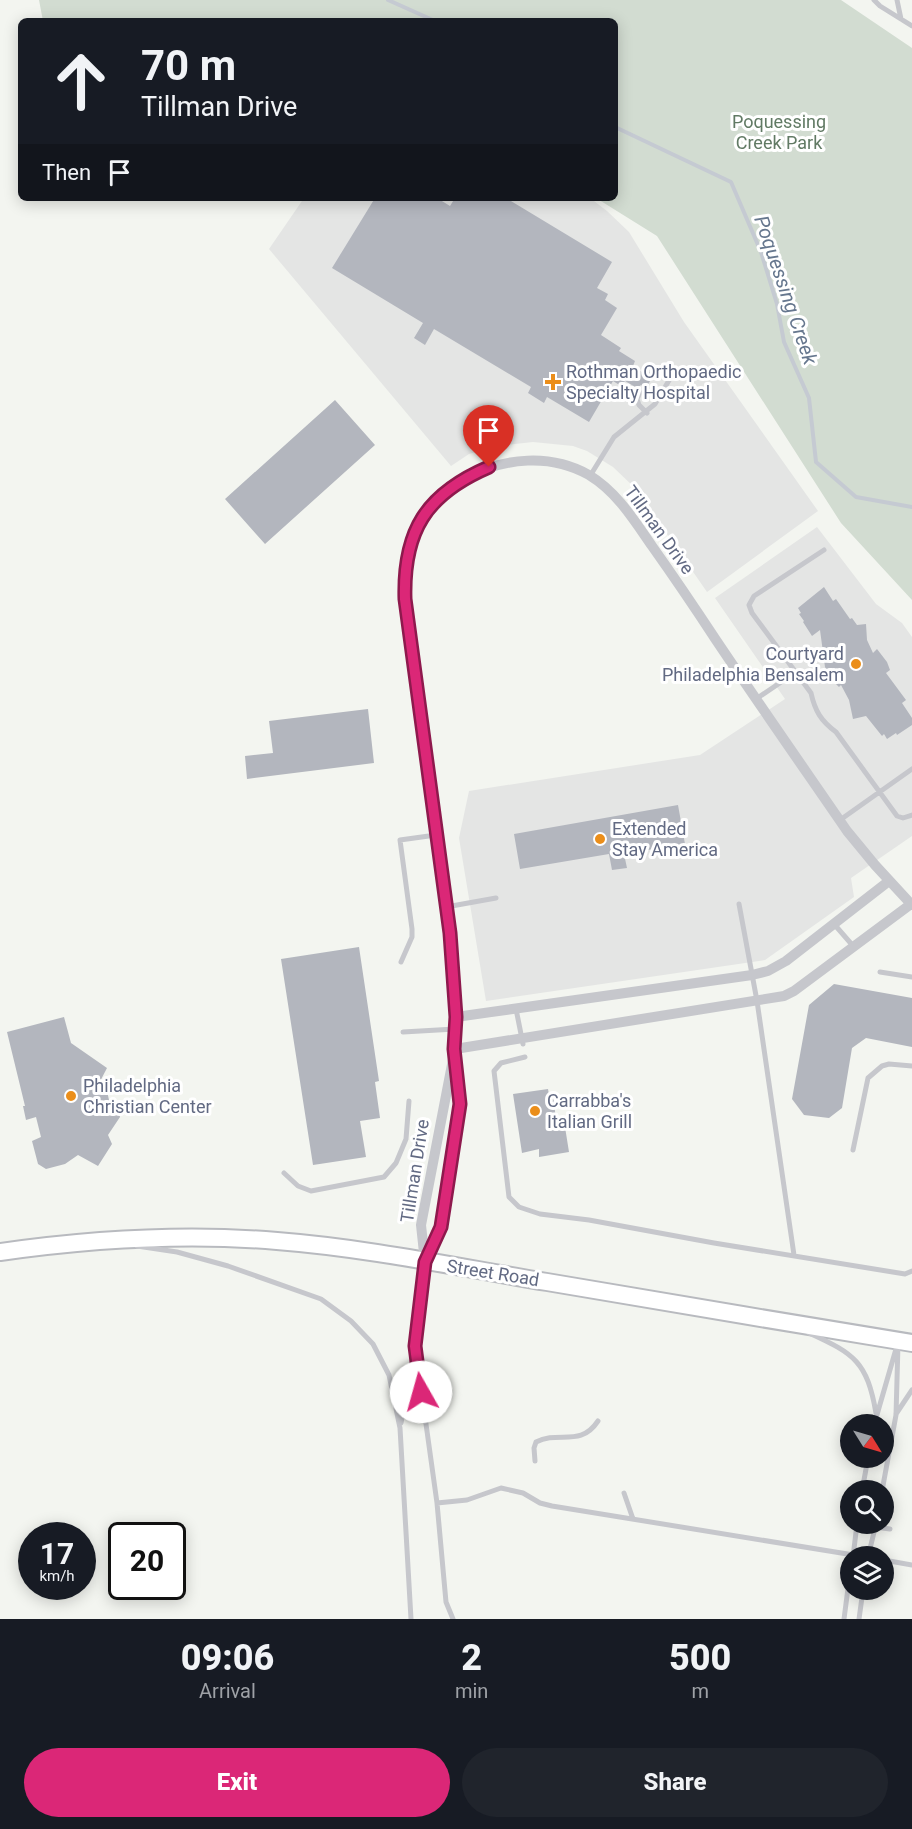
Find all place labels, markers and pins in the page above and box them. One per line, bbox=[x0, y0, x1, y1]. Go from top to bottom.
place label: Rothman Orthopaedic Specialty Hospital bbox=[566, 361, 742, 403]
marker: Rothman Orthopaedic Specialty Hospital bbox=[544, 373, 562, 391]
pin bbox=[463, 405, 514, 467]
place label: Courtyard Philadelphia Bensalem bbox=[662, 643, 844, 685]
marker: Courtyard Philadelphia Bensalem bbox=[849, 657, 863, 671]
place label: Extended Stay America bbox=[612, 818, 718, 860]
marker: Extended Stay America bbox=[593, 832, 607, 846]
place label: Philadelphia Christian Center bbox=[83, 1075, 212, 1117]
marker: Philadelphia Christian Center bbox=[64, 1089, 78, 1103]
place label: Carrabba's Italian Grill bbox=[547, 1090, 632, 1132]
marker: Carrabba's Italian Grill bbox=[528, 1104, 542, 1118]

